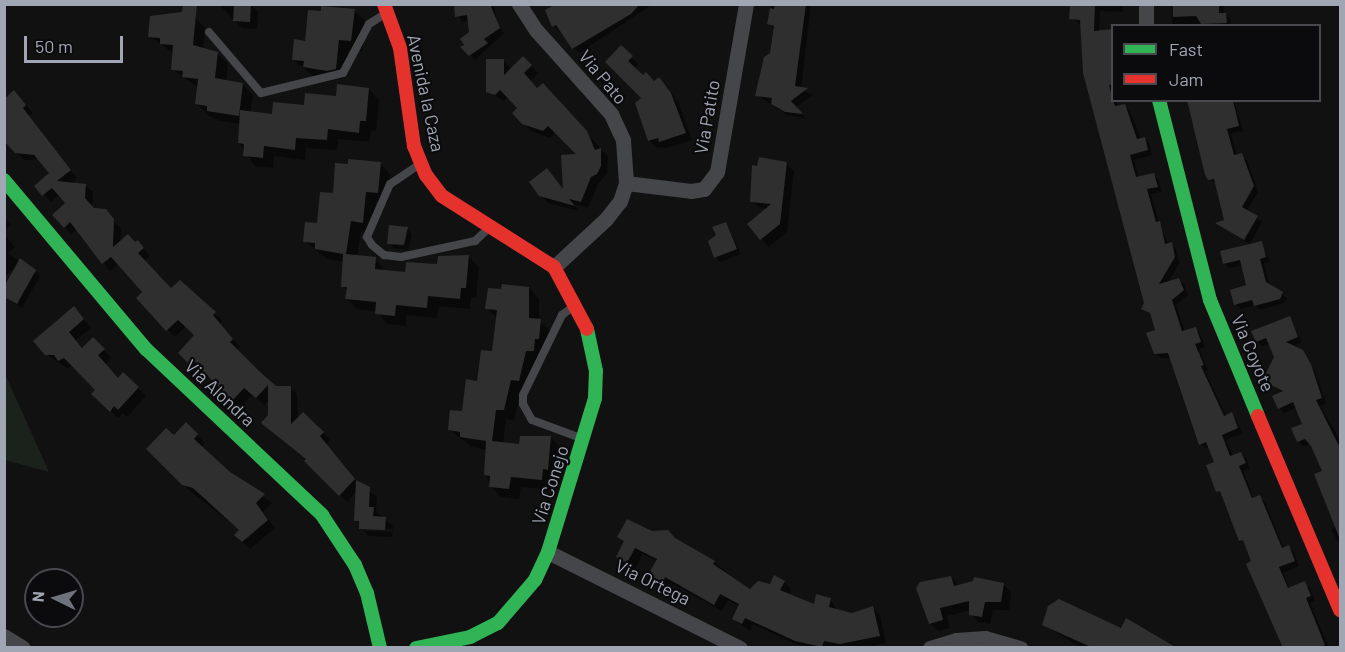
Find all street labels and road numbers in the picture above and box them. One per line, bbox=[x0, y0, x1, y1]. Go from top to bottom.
street label: Avenida la Caza bbox=[403, 32, 449, 154]
street label: Via Pato bbox=[574, 46, 632, 108]
street label: Via Patito bbox=[690, 78, 724, 156]
street label: Via Coyote bbox=[1227, 311, 1279, 395]
street label: Via Alondra bbox=[180, 355, 260, 431]
street label: Via Conejo bbox=[527, 443, 573, 527]
street label: Via Ortega bbox=[612, 555, 694, 609]

